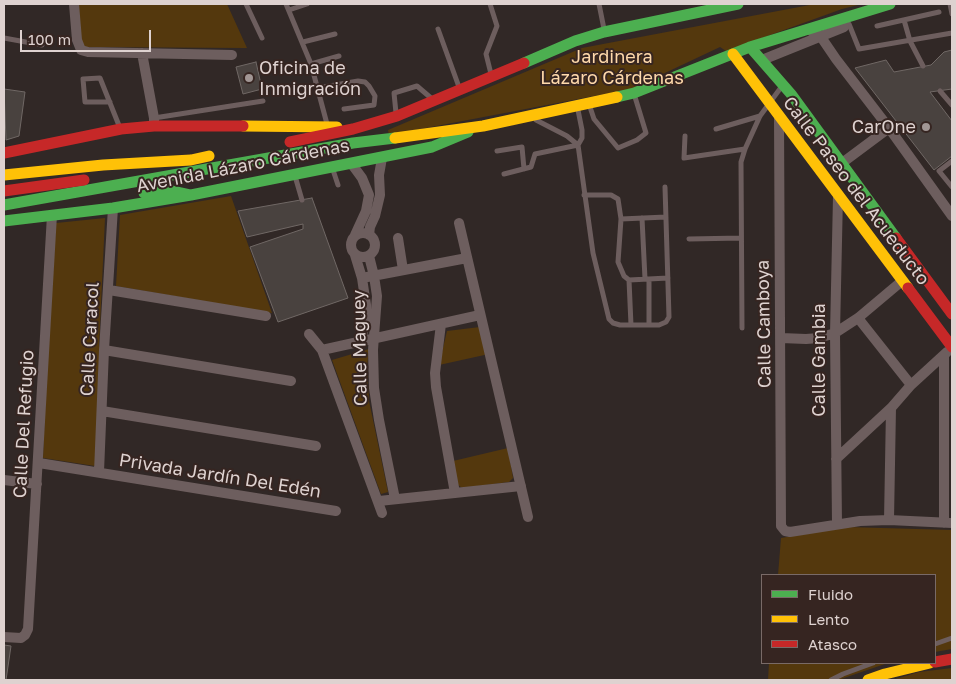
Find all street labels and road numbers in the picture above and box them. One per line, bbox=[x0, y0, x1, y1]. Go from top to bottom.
street label: Calle Paseo del Acueducto bbox=[778, 93, 934, 289]
street label: Avenida Lázaro Cárdenas bbox=[135, 135, 351, 197]
street label: Calle Camboya bbox=[752, 260, 776, 388]
street label: Calle Caracol bbox=[76, 281, 104, 397]
street label: Calle Maguey bbox=[348, 290, 372, 406]
street label: Calle Gambia bbox=[808, 303, 830, 417]
street label: Calle Del Refugio bbox=[9, 349, 39, 499]
street label: Privada Jardín Del Edén bbox=[117, 449, 323, 503]

